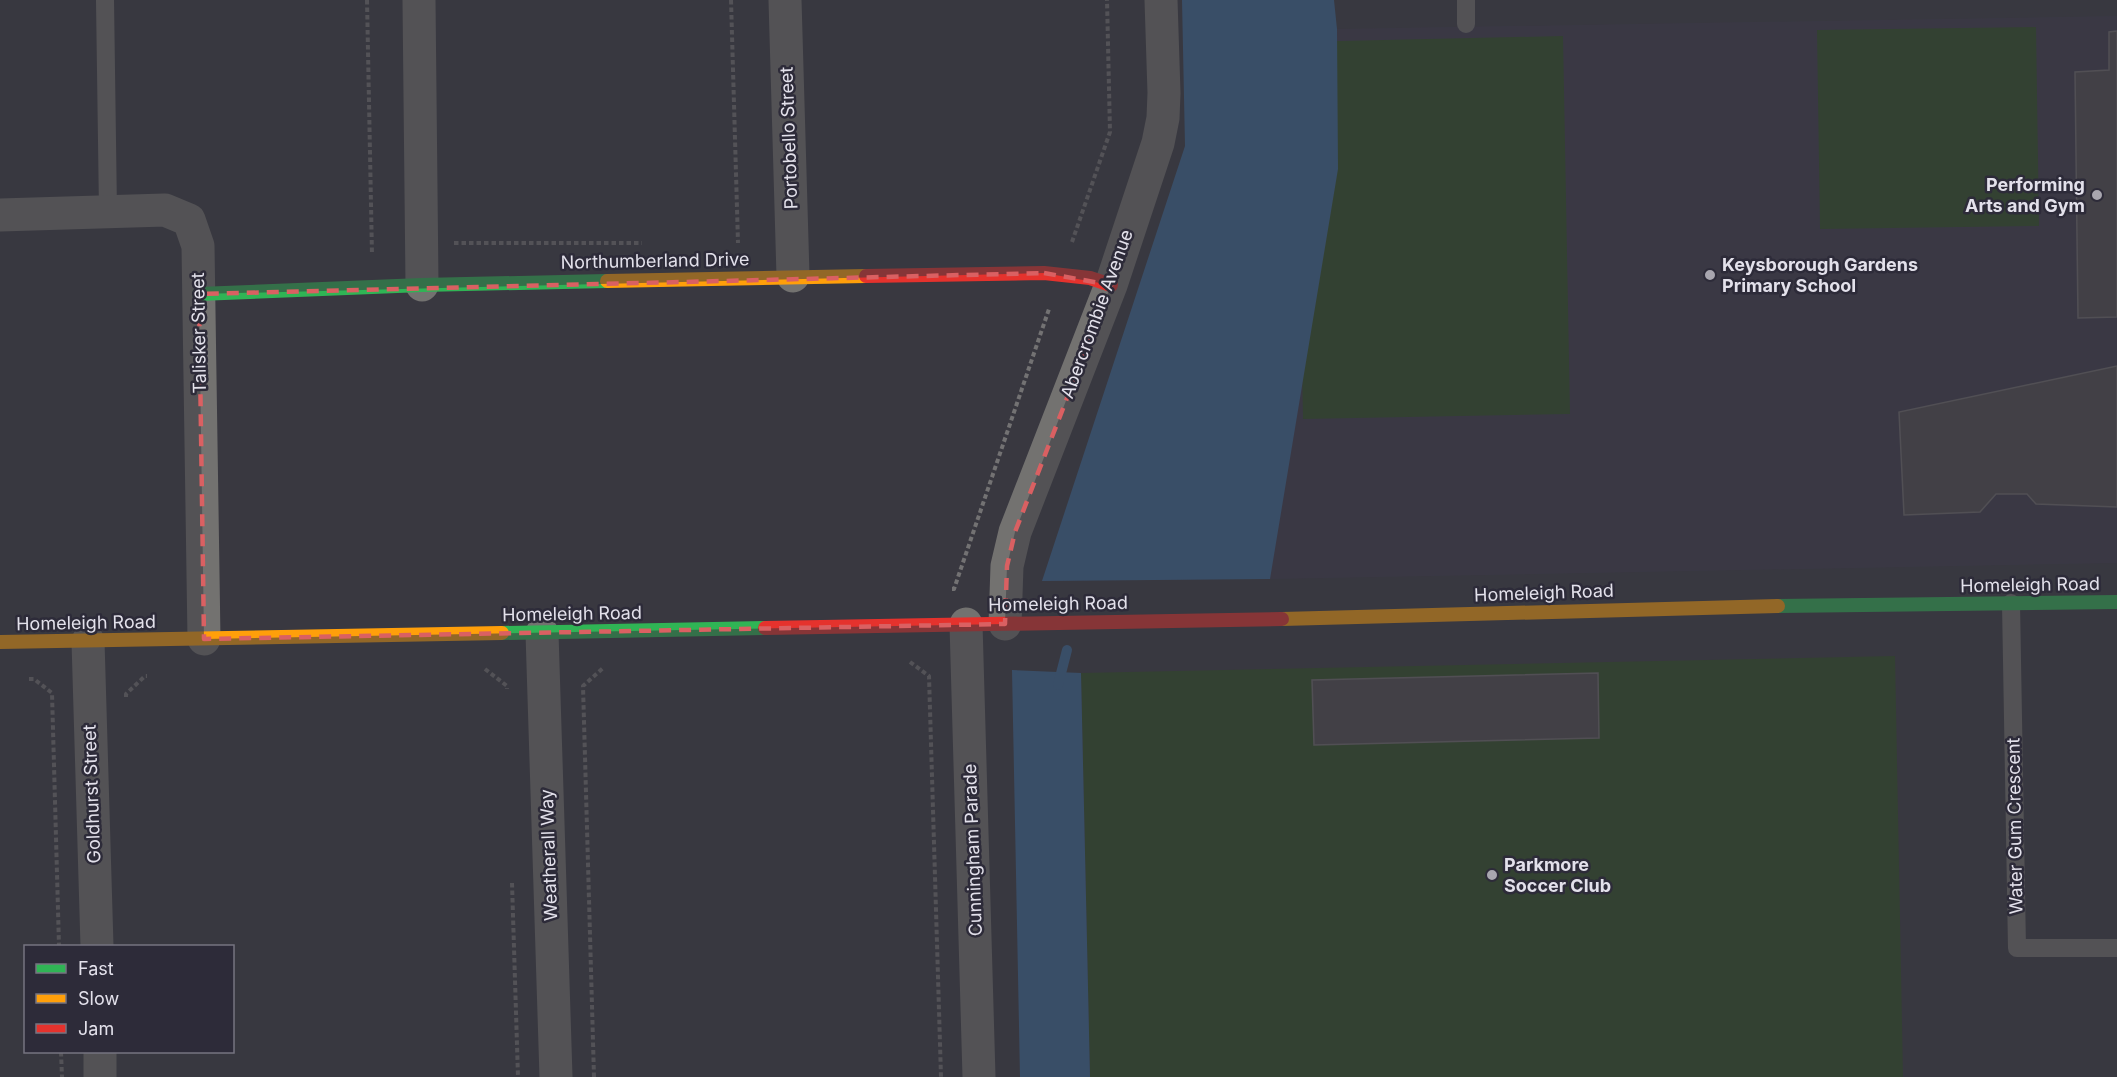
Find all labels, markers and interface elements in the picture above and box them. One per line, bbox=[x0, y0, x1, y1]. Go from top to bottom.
street label: Portobello Street bbox=[776, 66, 801, 210]
place label: Performing Arts and Gym bbox=[1965, 174, 2085, 216]
marker: Performing Arts and Gym bbox=[2090, 188, 2104, 202]
street label: Abercrombie Avenue bbox=[1056, 227, 1137, 401]
street label: Northumberland Drive bbox=[560, 248, 750, 273]
place label: Keysborough Gardens Primary School bbox=[1722, 254, 1918, 296]
marker: Keysborough Gardens Primary School bbox=[1703, 268, 1717, 282]
street label: Talisker Street bbox=[187, 272, 210, 394]
street label: Homeleigh Road bbox=[1960, 573, 2100, 596]
street label: Homeleigh Road bbox=[1474, 580, 1614, 605]
street label: Homeleigh Road bbox=[988, 592, 1128, 615]
street label: Homeleigh Road bbox=[502, 602, 642, 625]
street label: Homeleigh Road bbox=[16, 611, 156, 634]
street label: Goldhurst Street bbox=[79, 724, 104, 864]
street label: Water Gum Crescent bbox=[2002, 737, 2027, 915]
street label: Cunningham Parade bbox=[959, 763, 986, 937]
street label: Weatherall Way bbox=[536, 789, 561, 921]
place label: Parkmore Soccer Club bbox=[1504, 854, 1611, 896]
marker: Parkmore Soccer Club bbox=[1485, 868, 1499, 882]
legend bbox=[24, 945, 234, 1053]
text: Fast bbox=[78, 958, 114, 979]
text: Slow bbox=[78, 988, 119, 1009]
text: Jam bbox=[78, 1018, 114, 1039]

